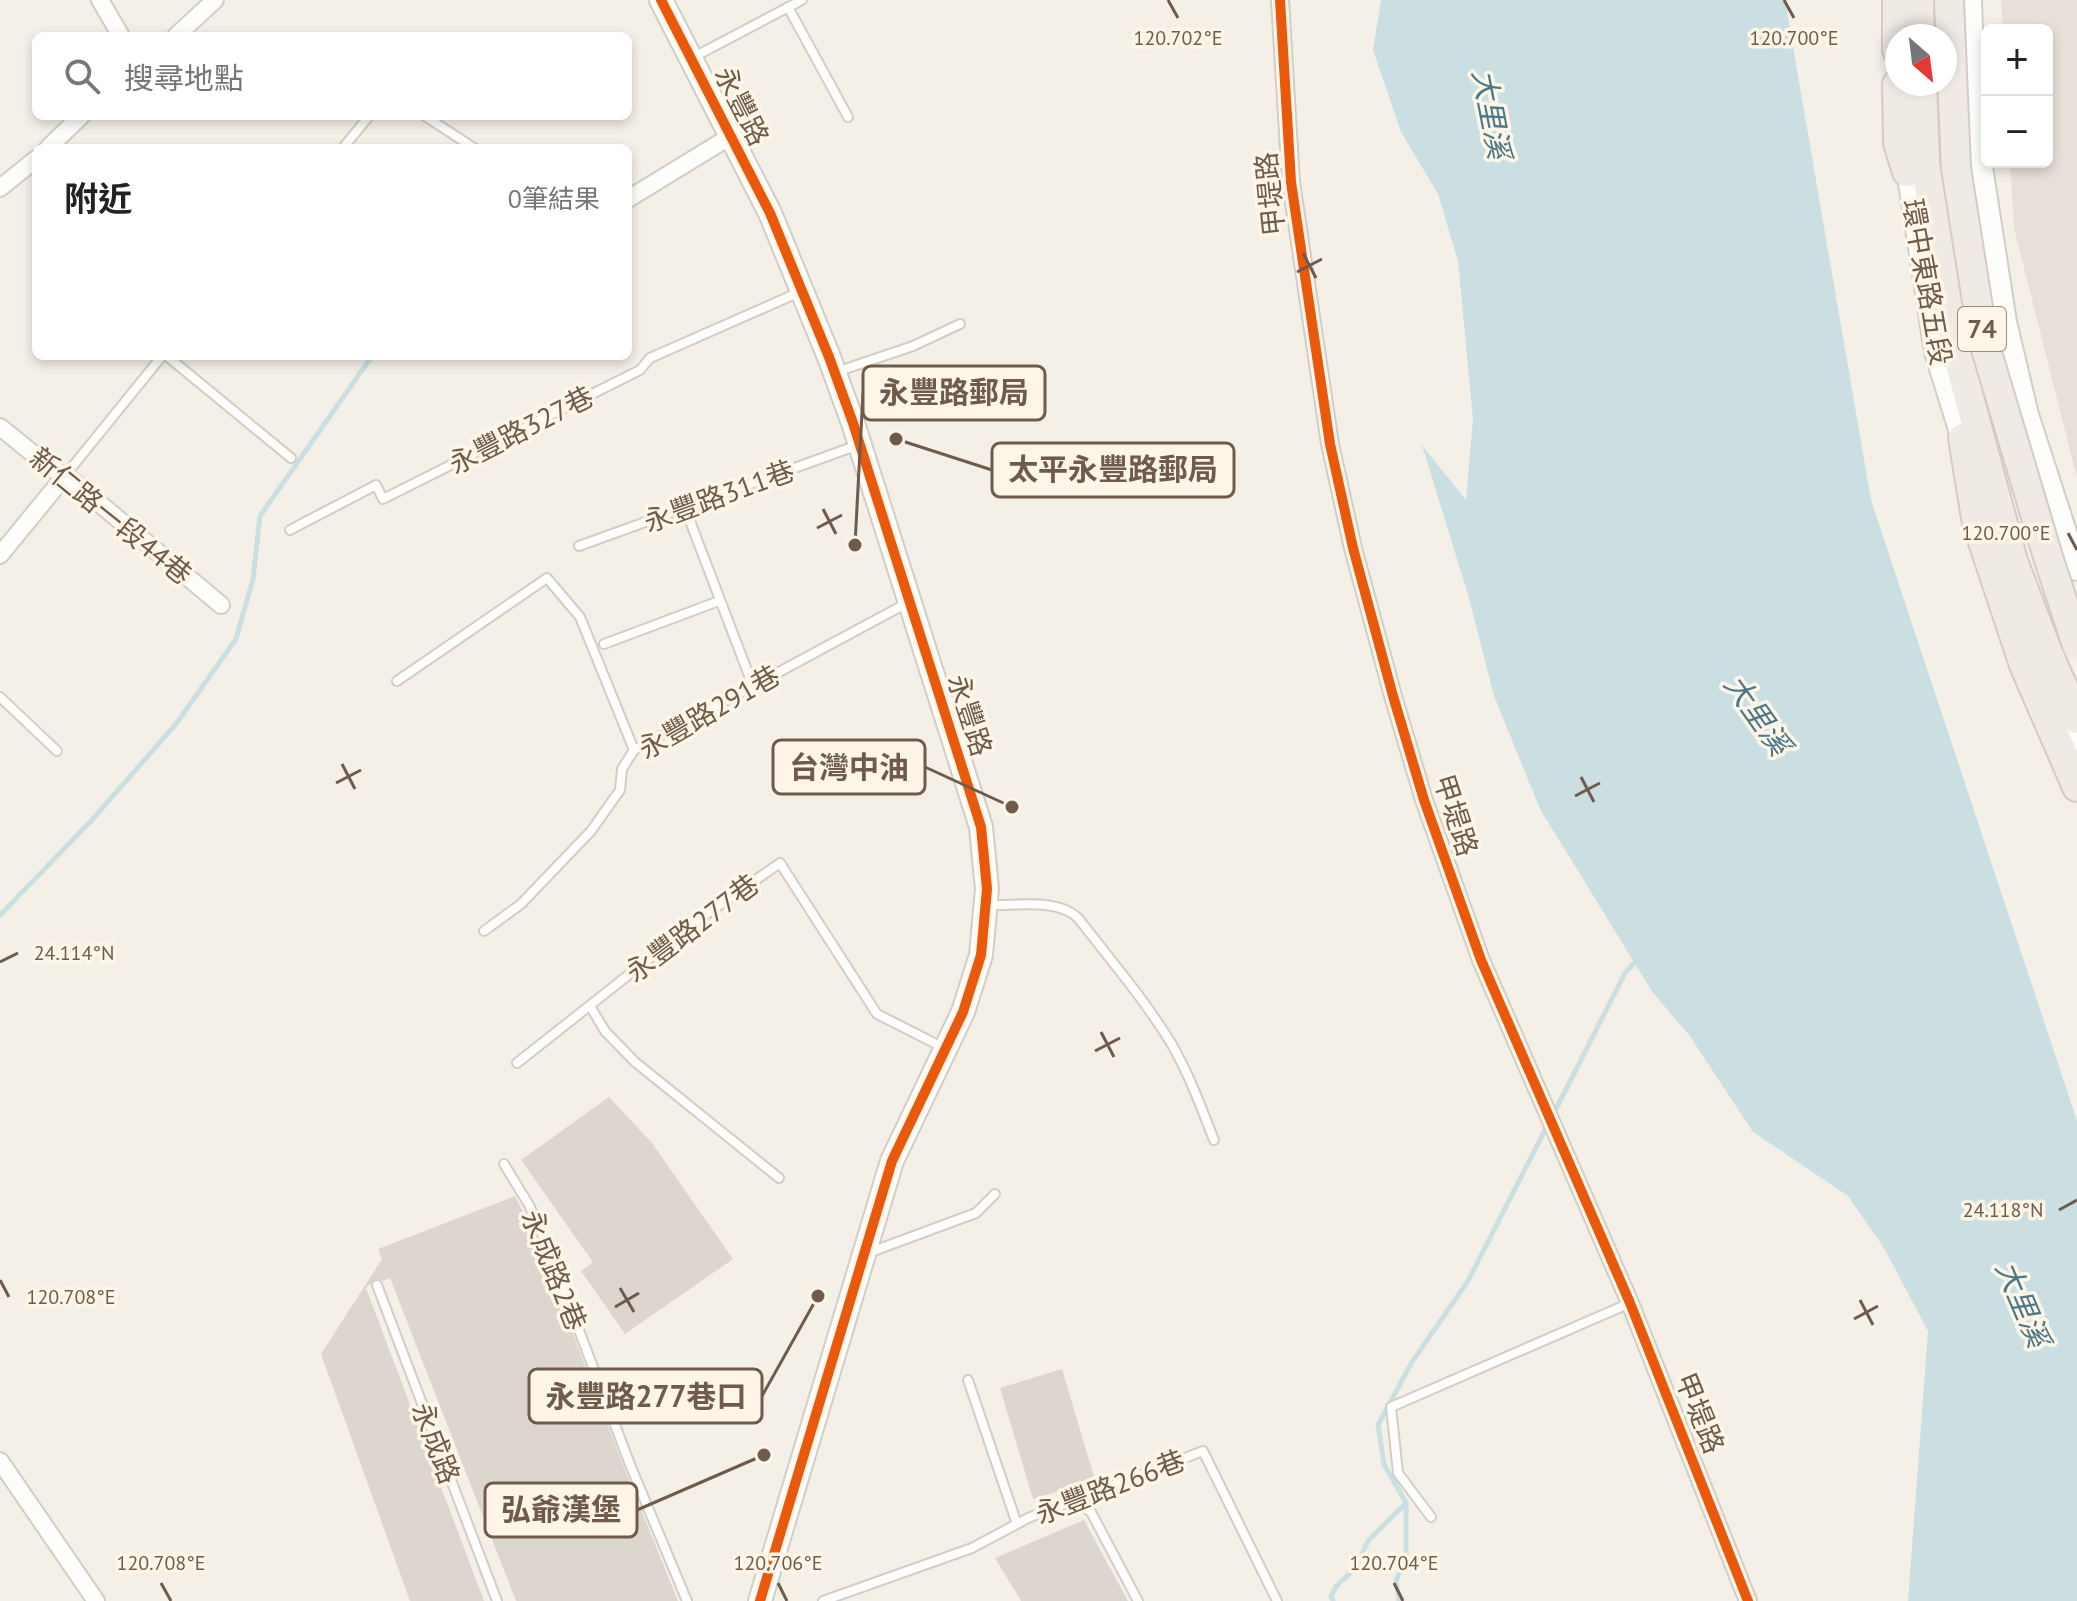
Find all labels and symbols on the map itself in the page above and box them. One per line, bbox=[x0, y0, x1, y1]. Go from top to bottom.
north arrow bbox=[1885, 24, 1957, 96]
text: 120.702°E bbox=[1134, 25, 1222, 51]
text: 120.700°E bbox=[1750, 25, 1838, 51]
street label: 永豐路 bbox=[707, 60, 778, 152]
water label: 大里溪 bbox=[1465, 66, 1521, 166]
street label: 甲堤路 bbox=[1247, 150, 1292, 238]
street label: 環中東路五段 bbox=[1895, 196, 1960, 368]
road number: 74 bbox=[1958, 307, 2006, 351]
callout: 永豐路郵局 bbox=[863, 366, 1045, 420]
text: 永豐路郵局 bbox=[879, 372, 1029, 411]
street label: 永豐路327巷 bbox=[442, 377, 599, 482]
street label: 新仁路一段44巷 bbox=[23, 439, 200, 592]
callout: 太平永豐路郵局 bbox=[992, 443, 1234, 497]
text: 太平永豐路郵局 bbox=[1008, 449, 1218, 488]
street label: 永豐路311巷 bbox=[638, 451, 799, 540]
text: 120.700°E bbox=[1962, 520, 2050, 546]
street label: 永豐路291巷 bbox=[631, 656, 786, 767]
water label: 大里溪 bbox=[1716, 666, 1802, 765]
street label: 永豐路 bbox=[940, 669, 1001, 761]
callout: 台灣中油 bbox=[773, 740, 925, 794]
text: 台灣中油 bbox=[789, 747, 909, 786]
street label: 甲堤路 bbox=[1426, 769, 1487, 861]
street label: 永豐路277巷 bbox=[618, 865, 766, 990]
text: 24.114°N bbox=[34, 940, 114, 966]
text: 24.118°N bbox=[1963, 1197, 2043, 1223]
street label: 永成路2巷 bbox=[513, 1204, 595, 1336]
water label: 大里溪 bbox=[1988, 1254, 2060, 1356]
text: 120.708°E bbox=[27, 1284, 115, 1310]
street label: 甲堤路 bbox=[1668, 1367, 1733, 1459]
callout: 永豐路277巷口 bbox=[529, 1369, 762, 1423]
text: 永豐路277巷口 bbox=[545, 1376, 747, 1415]
street label: 永成路 bbox=[404, 1397, 469, 1489]
street label: 永豐路266巷 bbox=[1030, 1441, 1190, 1532]
callout: 弘爺漢堡 bbox=[485, 1483, 637, 1537]
text: 弘爺漢堡 bbox=[501, 1489, 621, 1528]
text: 120.708°E bbox=[117, 1550, 205, 1576]
text: 120.706°E bbox=[734, 1550, 822, 1576]
text: 120.704°E bbox=[1350, 1550, 1438, 1576]

